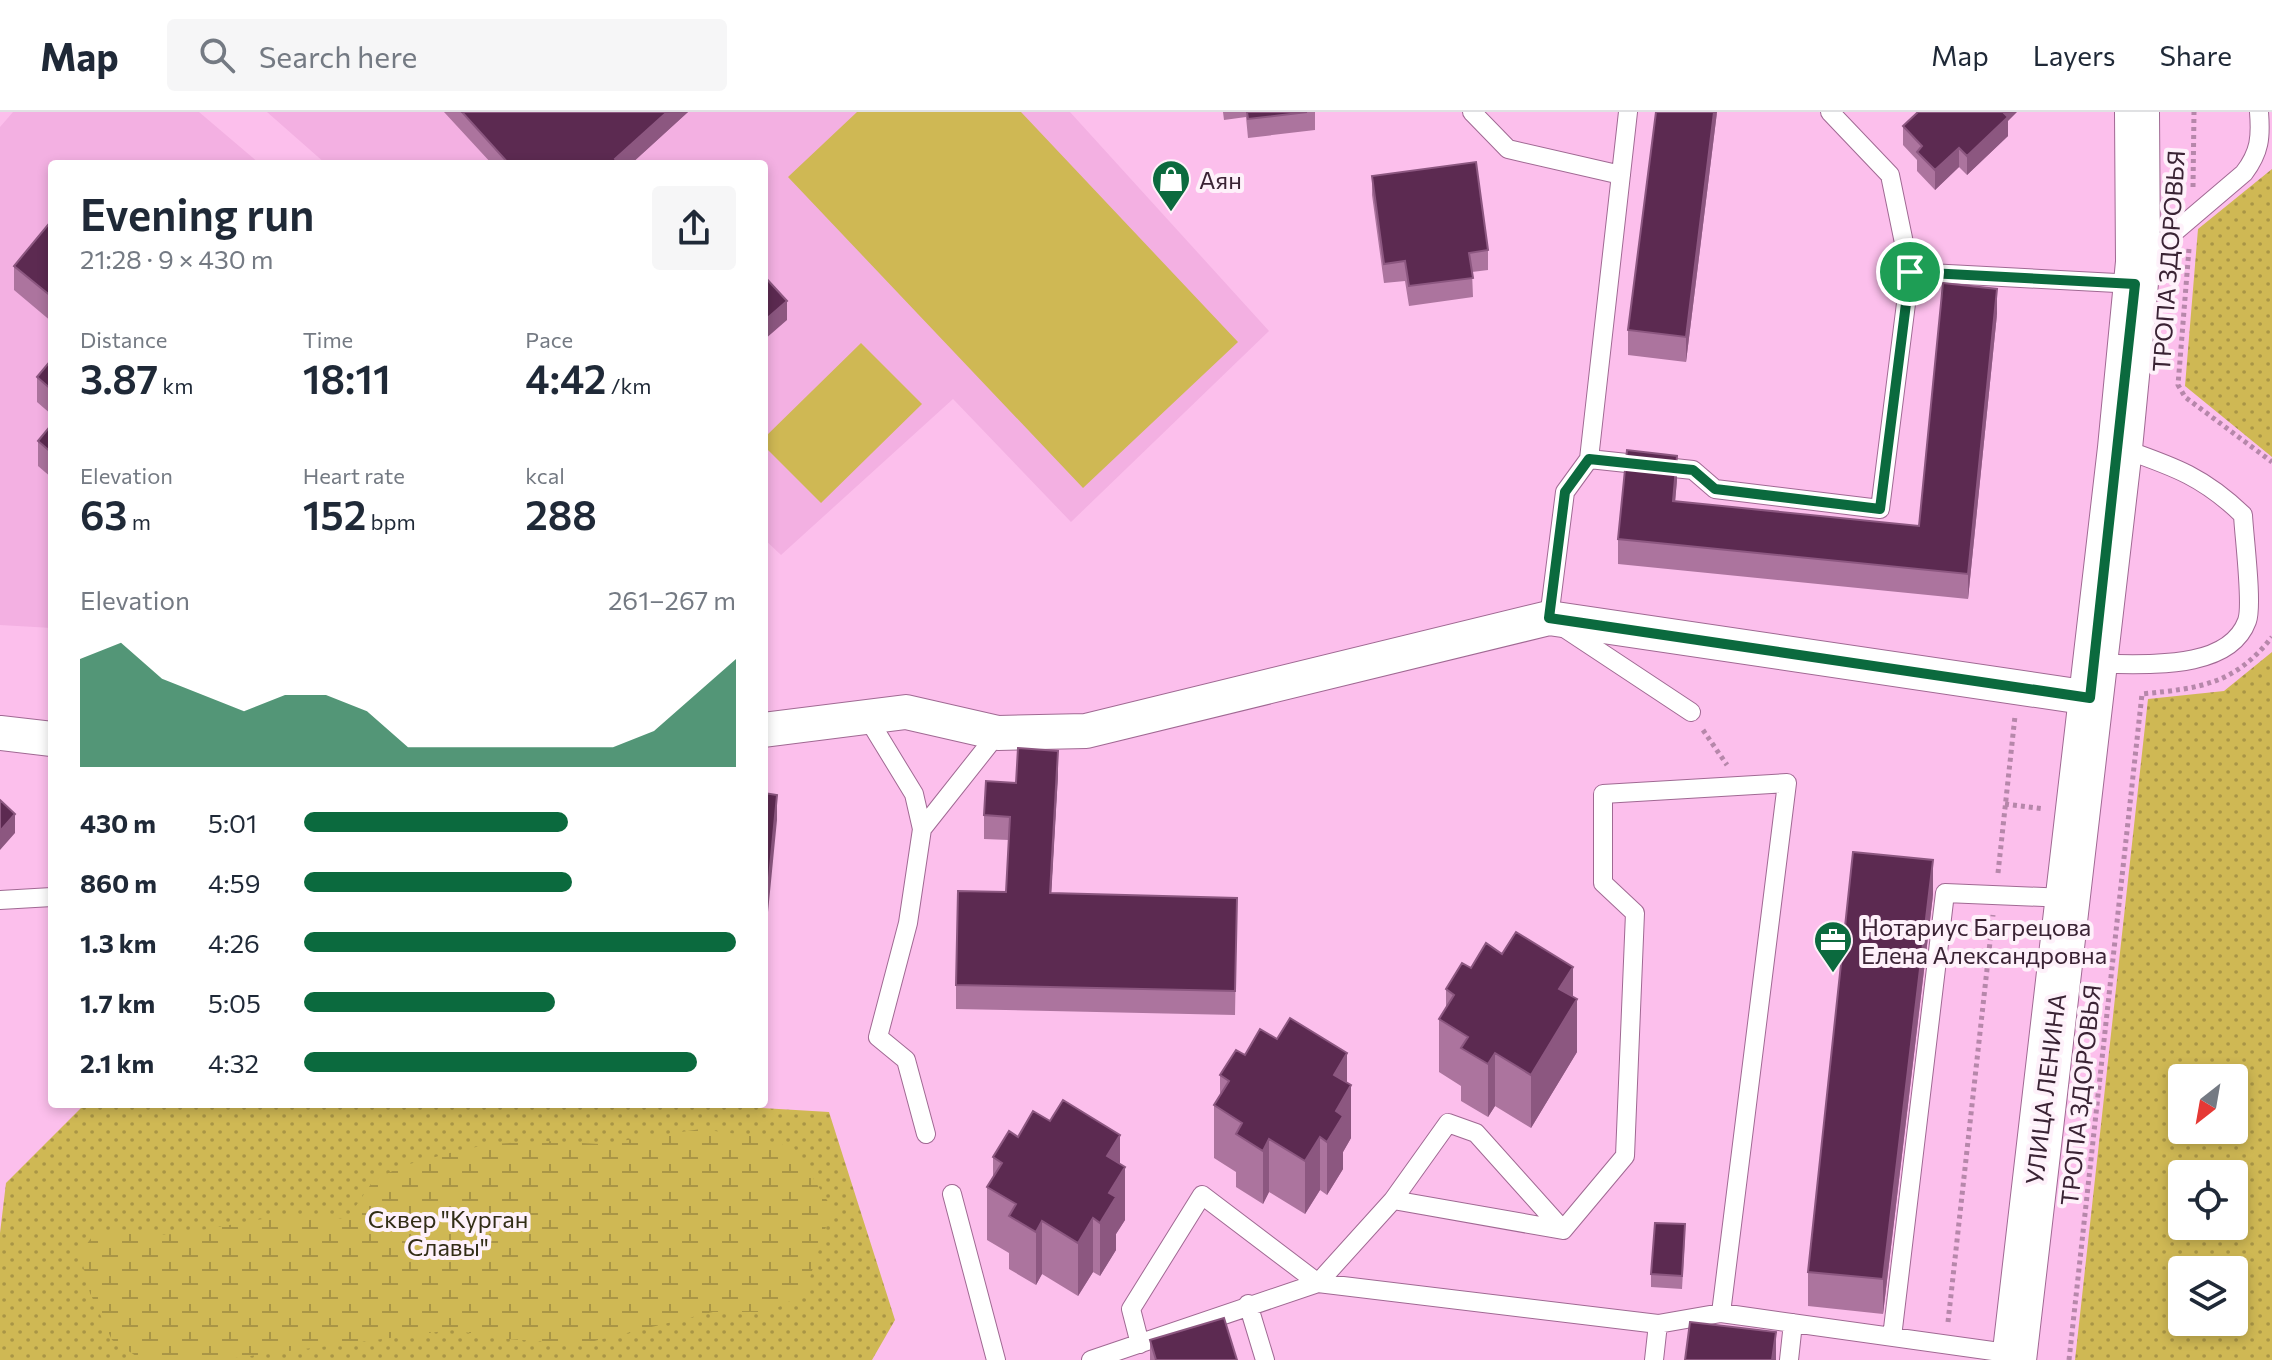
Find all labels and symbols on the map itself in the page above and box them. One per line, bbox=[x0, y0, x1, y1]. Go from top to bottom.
street label: ТРОПА ЗДОРОВЬЯ bbox=[2146, 149, 2190, 373]
shop icon: Аян bbox=[1150, 158, 1192, 213]
place label: Аян bbox=[1199, 165, 1242, 194]
pin bbox=[1876, 238, 1944, 306]
place label: Нотариус Багрецова Елена Александровна bbox=[1861, 912, 2107, 969]
office icon: Нотариус Багрецова Елена Александровна bbox=[1812, 919, 1854, 974]
street label: ТРОПА ЗДОРОВЬЯ bbox=[2054, 983, 2106, 1207]
street label: УЛИЦА ЛЕНИНА bbox=[2019, 992, 2071, 1186]
north arrow bbox=[2168, 1064, 2248, 1144]
park label: Сквер "Курган Славы" bbox=[368, 1204, 528, 1261]

